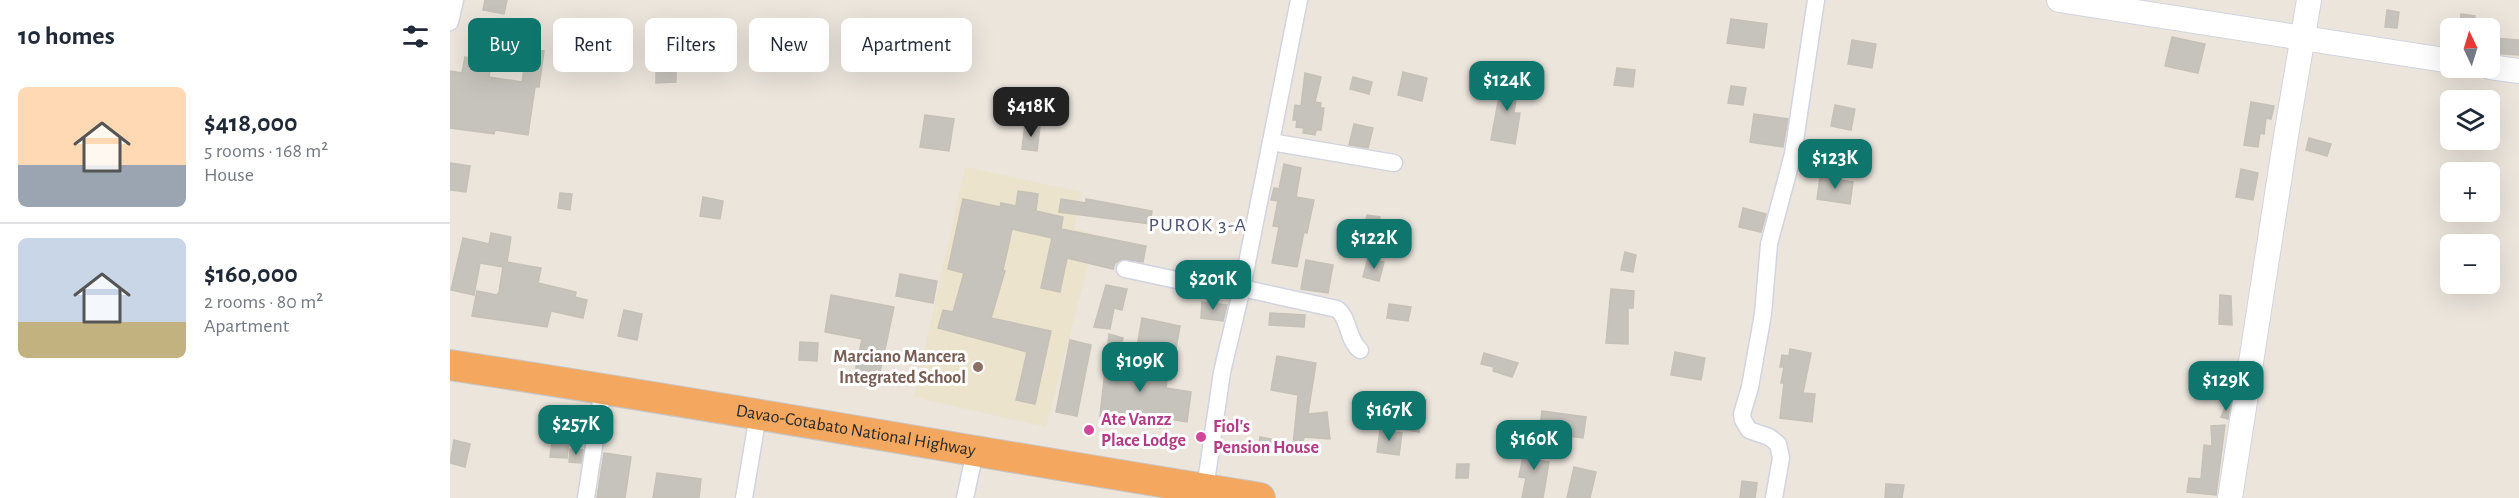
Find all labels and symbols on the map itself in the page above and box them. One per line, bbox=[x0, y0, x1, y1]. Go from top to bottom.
north arrow bbox=[2440, 18, 2500, 78]
pin: $124K bbox=[1465, 61, 1549, 112]
pin: $418K bbox=[989, 87, 1073, 138]
pin: $123K bbox=[1793, 139, 1877, 190]
district label: PUROK 3-A bbox=[1148, 215, 1248, 235]
pin: $122K bbox=[1332, 219, 1416, 270]
pin: $201K bbox=[1171, 260, 1255, 311]
pin: $109K bbox=[1098, 342, 1182, 393]
place label: Marciano Mancera Integrated School bbox=[833, 348, 966, 387]
marker: Marciano Mancera Integrated School bbox=[971, 360, 985, 374]
pin: $129K bbox=[2184, 361, 2268, 412]
pin: $167K bbox=[1347, 391, 1431, 442]
street label: Davao-Cotabato National Highway bbox=[734, 402, 977, 460]
pin: $257K bbox=[534, 405, 618, 456]
place label: Ate Vanzz Place Lodge bbox=[1101, 411, 1186, 450]
place label: Fiol's Pension House bbox=[1213, 418, 1319, 457]
pin: $160K bbox=[1492, 420, 1576, 471]
marker: Ate Vanzz Place Lodge bbox=[1082, 423, 1096, 437]
marker: Fiol's Pension House bbox=[1194, 430, 1208, 444]

